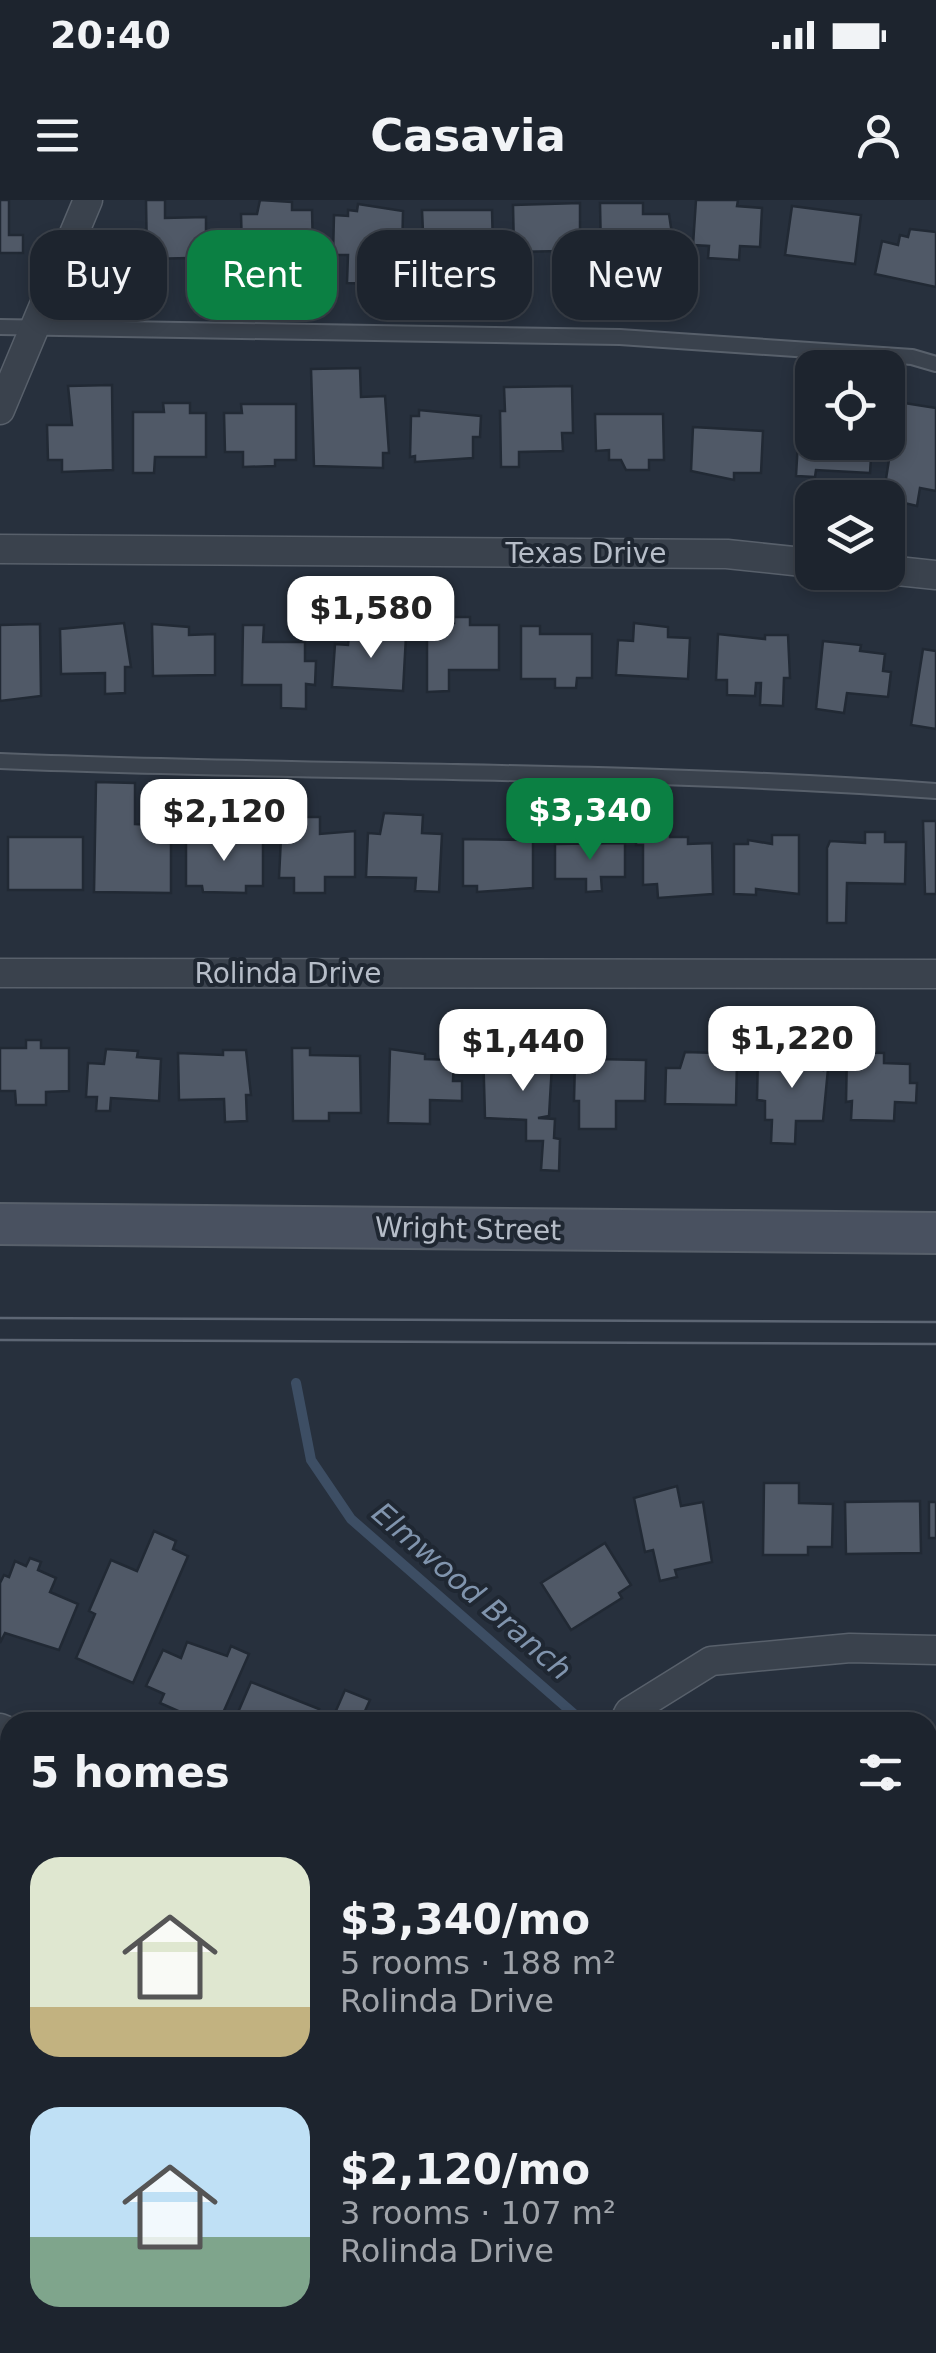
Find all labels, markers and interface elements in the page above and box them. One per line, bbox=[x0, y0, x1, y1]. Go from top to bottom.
text: 20:40 bbox=[50, 13, 171, 57]
icon: menu bbox=[30, 108, 85, 163]
icon: person bbox=[851, 108, 906, 163]
text: Casavia bbox=[370, 109, 566, 162]
chip: Buy bbox=[30, 230, 167, 320]
chip: Rent bbox=[187, 230, 337, 320]
chip: Filters bbox=[357, 230, 532, 320]
chip: New bbox=[552, 230, 698, 320]
map controls bbox=[795, 350, 905, 590]
button: locate bbox=[795, 350, 905, 460]
button: layers bbox=[795, 480, 905, 590]
street label: Texas Drive bbox=[505, 537, 666, 570]
pin: $1,580 bbox=[290, 576, 452, 661]
text: $1,580 bbox=[309, 589, 433, 627]
pin: $3,340 bbox=[509, 778, 671, 863]
pin: $2,120 bbox=[143, 779, 305, 864]
text: $3,340 bbox=[528, 791, 652, 829]
text: $2,120 bbox=[162, 792, 286, 830]
street label: Rolinda Drive bbox=[194, 957, 382, 990]
pin: $1,220 bbox=[711, 1006, 873, 1091]
pin: $1,440 bbox=[442, 1009, 604, 1094]
text: $1,220 bbox=[730, 1019, 854, 1057]
text: $1,440 bbox=[461, 1022, 585, 1060]
street label: Wright Street bbox=[375, 1211, 561, 1247]
water label: Elmwood Branch bbox=[365, 1495, 579, 1687]
icon: filters bbox=[853, 1745, 908, 1800]
text: 5 homes bbox=[30, 1748, 230, 1797]
text: $3,340/mo bbox=[340, 1895, 590, 1944]
icon: home bbox=[110, 1897, 230, 2017]
text: 5 rooms · 188 m² bbox=[340, 1944, 616, 1982]
text: Rolinda Drive bbox=[340, 1982, 554, 2020]
text: $2,120/mo bbox=[340, 2145, 590, 2194]
icon: home bbox=[110, 2147, 230, 2267]
text: 3 rooms · 107 m² bbox=[340, 2194, 616, 2232]
text: Rolinda Drive bbox=[340, 2232, 554, 2270]

